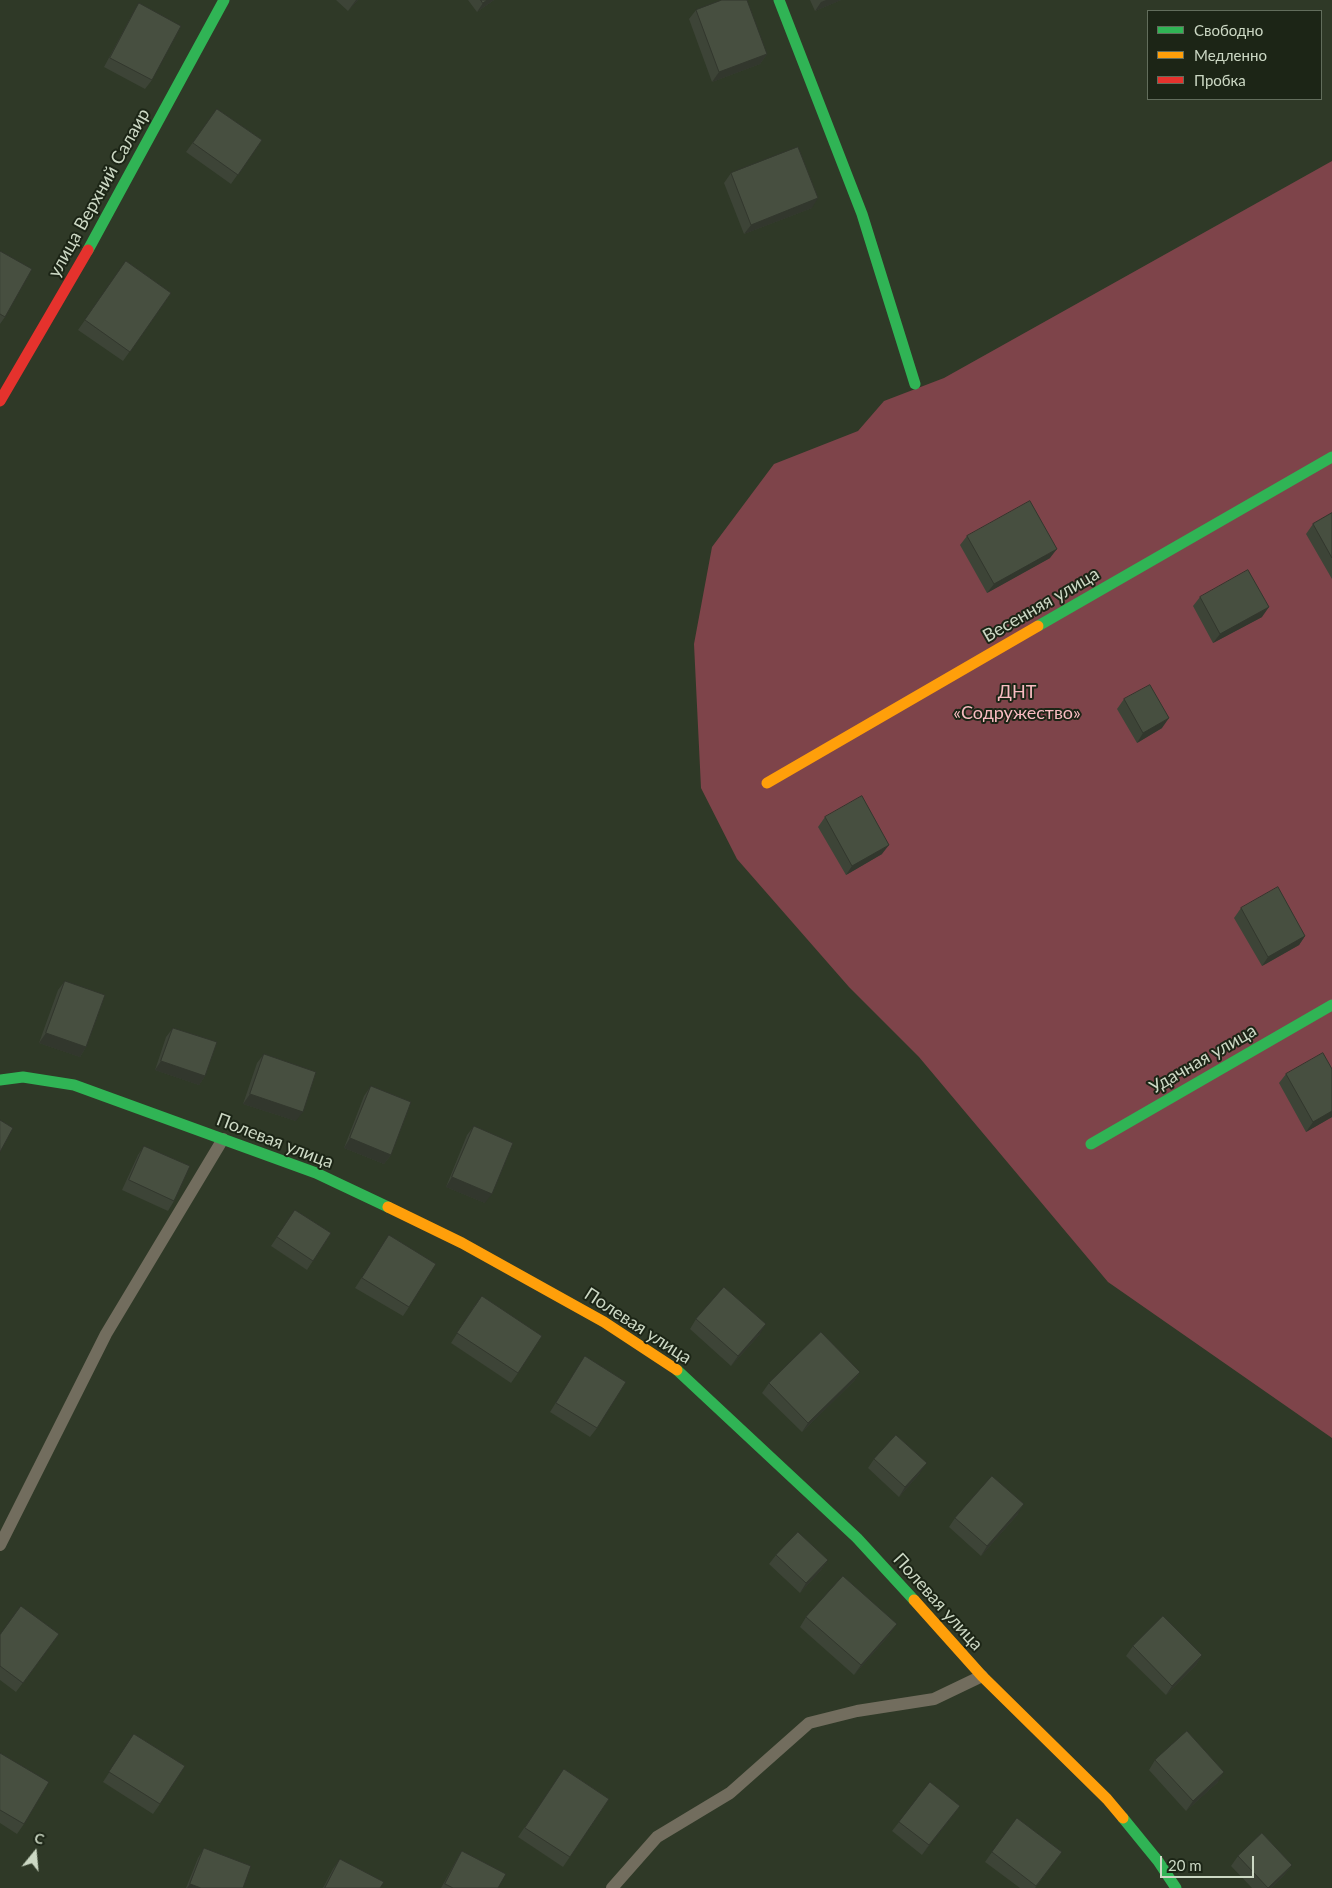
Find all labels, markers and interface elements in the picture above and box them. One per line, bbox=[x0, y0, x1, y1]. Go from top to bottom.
legend bbox=[1147, 10, 1322, 100]
text: Свободно bbox=[1194, 21, 1263, 39]
text: Медленно bbox=[1194, 46, 1267, 64]
text: Пробка bbox=[1194, 71, 1246, 89]
street label: улица Верхний Салаир bbox=[44, 105, 154, 281]
street label: Весенняя улица bbox=[979, 563, 1103, 647]
park label: ДНТ «Содружество» bbox=[953, 681, 1081, 724]
street label: Удачная улица bbox=[1146, 1020, 1260, 1098]
street label: Полевая улица bbox=[213, 1109, 337, 1173]
street label: Полевая улица bbox=[580, 1283, 696, 1369]
street label: Полевая улица bbox=[889, 1549, 987, 1655]
north arrow bbox=[10, 1828, 60, 1878]
text: С bbox=[33, 1829, 46, 1848]
scale bar bbox=[1162, 1846, 1256, 1878]
text: 20 m bbox=[1168, 1856, 1202, 1874]

